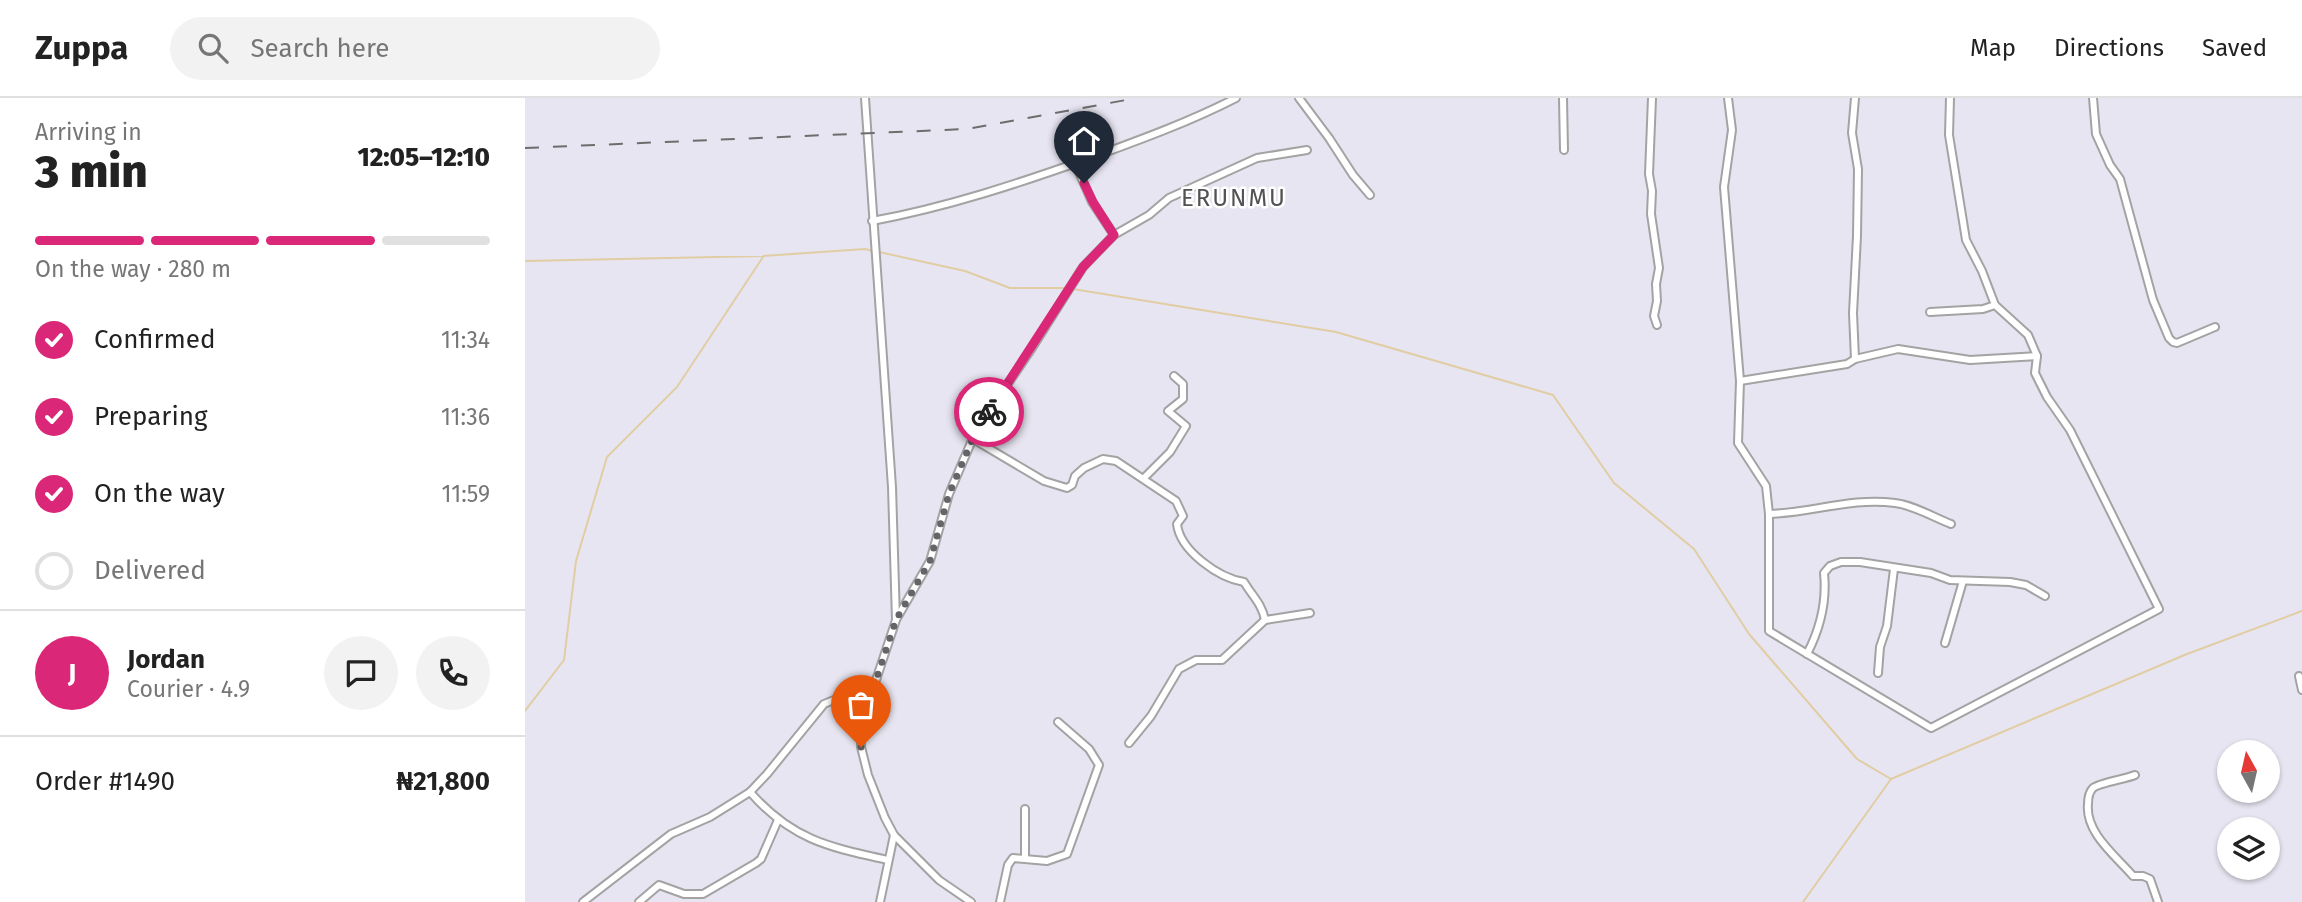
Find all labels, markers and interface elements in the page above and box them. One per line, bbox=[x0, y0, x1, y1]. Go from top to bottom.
search box bbox=[170, 17, 660, 80]
text: Zuppa bbox=[35, 28, 128, 68]
icon: search bbox=[194, 29, 232, 67]
text: Search here bbox=[250, 33, 389, 64]
text: Map bbox=[1970, 34, 2016, 62]
text: Directions bbox=[2054, 34, 2164, 62]
text: Saved bbox=[2202, 34, 2267, 62]
pin bbox=[1054, 111, 1114, 183]
text: Arriving in bbox=[35, 118, 142, 146]
icon: home bbox=[1065, 122, 1103, 160]
text: 12:05–12:10 bbox=[357, 142, 490, 173]
text: 3 min bbox=[35, 144, 148, 199]
district label: ERUNMU bbox=[1181, 184, 1287, 212]
text: On the way · 280 m bbox=[35, 255, 231, 283]
icon: check bbox=[35, 321, 73, 359]
text: Confirmed bbox=[94, 324, 215, 355]
text: 11:34 bbox=[441, 326, 490, 354]
courier bbox=[954, 377, 1024, 447]
icon: bike bbox=[970, 393, 1008, 431]
icon: check bbox=[35, 398, 73, 436]
text: Preparing bbox=[94, 401, 207, 432]
text: 11:36 bbox=[441, 403, 490, 431]
icon: check bbox=[35, 475, 73, 513]
text: On the way bbox=[94, 478, 225, 509]
text: 11:59 bbox=[442, 480, 490, 508]
text: Delivered bbox=[94, 555, 206, 586]
button: chat bbox=[324, 636, 398, 710]
button: phone bbox=[416, 636, 490, 710]
text: Jordan bbox=[127, 644, 205, 675]
text: J bbox=[68, 658, 76, 689]
text: Courier · 4.9 bbox=[127, 675, 250, 703]
pin bbox=[831, 675, 891, 747]
icon: bag bbox=[842, 686, 880, 724]
north arrow bbox=[2217, 740, 2280, 803]
map controls bbox=[2217, 740, 2280, 880]
text: Order #1490 bbox=[35, 766, 175, 797]
text: ₦21,800 bbox=[396, 766, 490, 797]
button: layers bbox=[2217, 817, 2280, 880]

